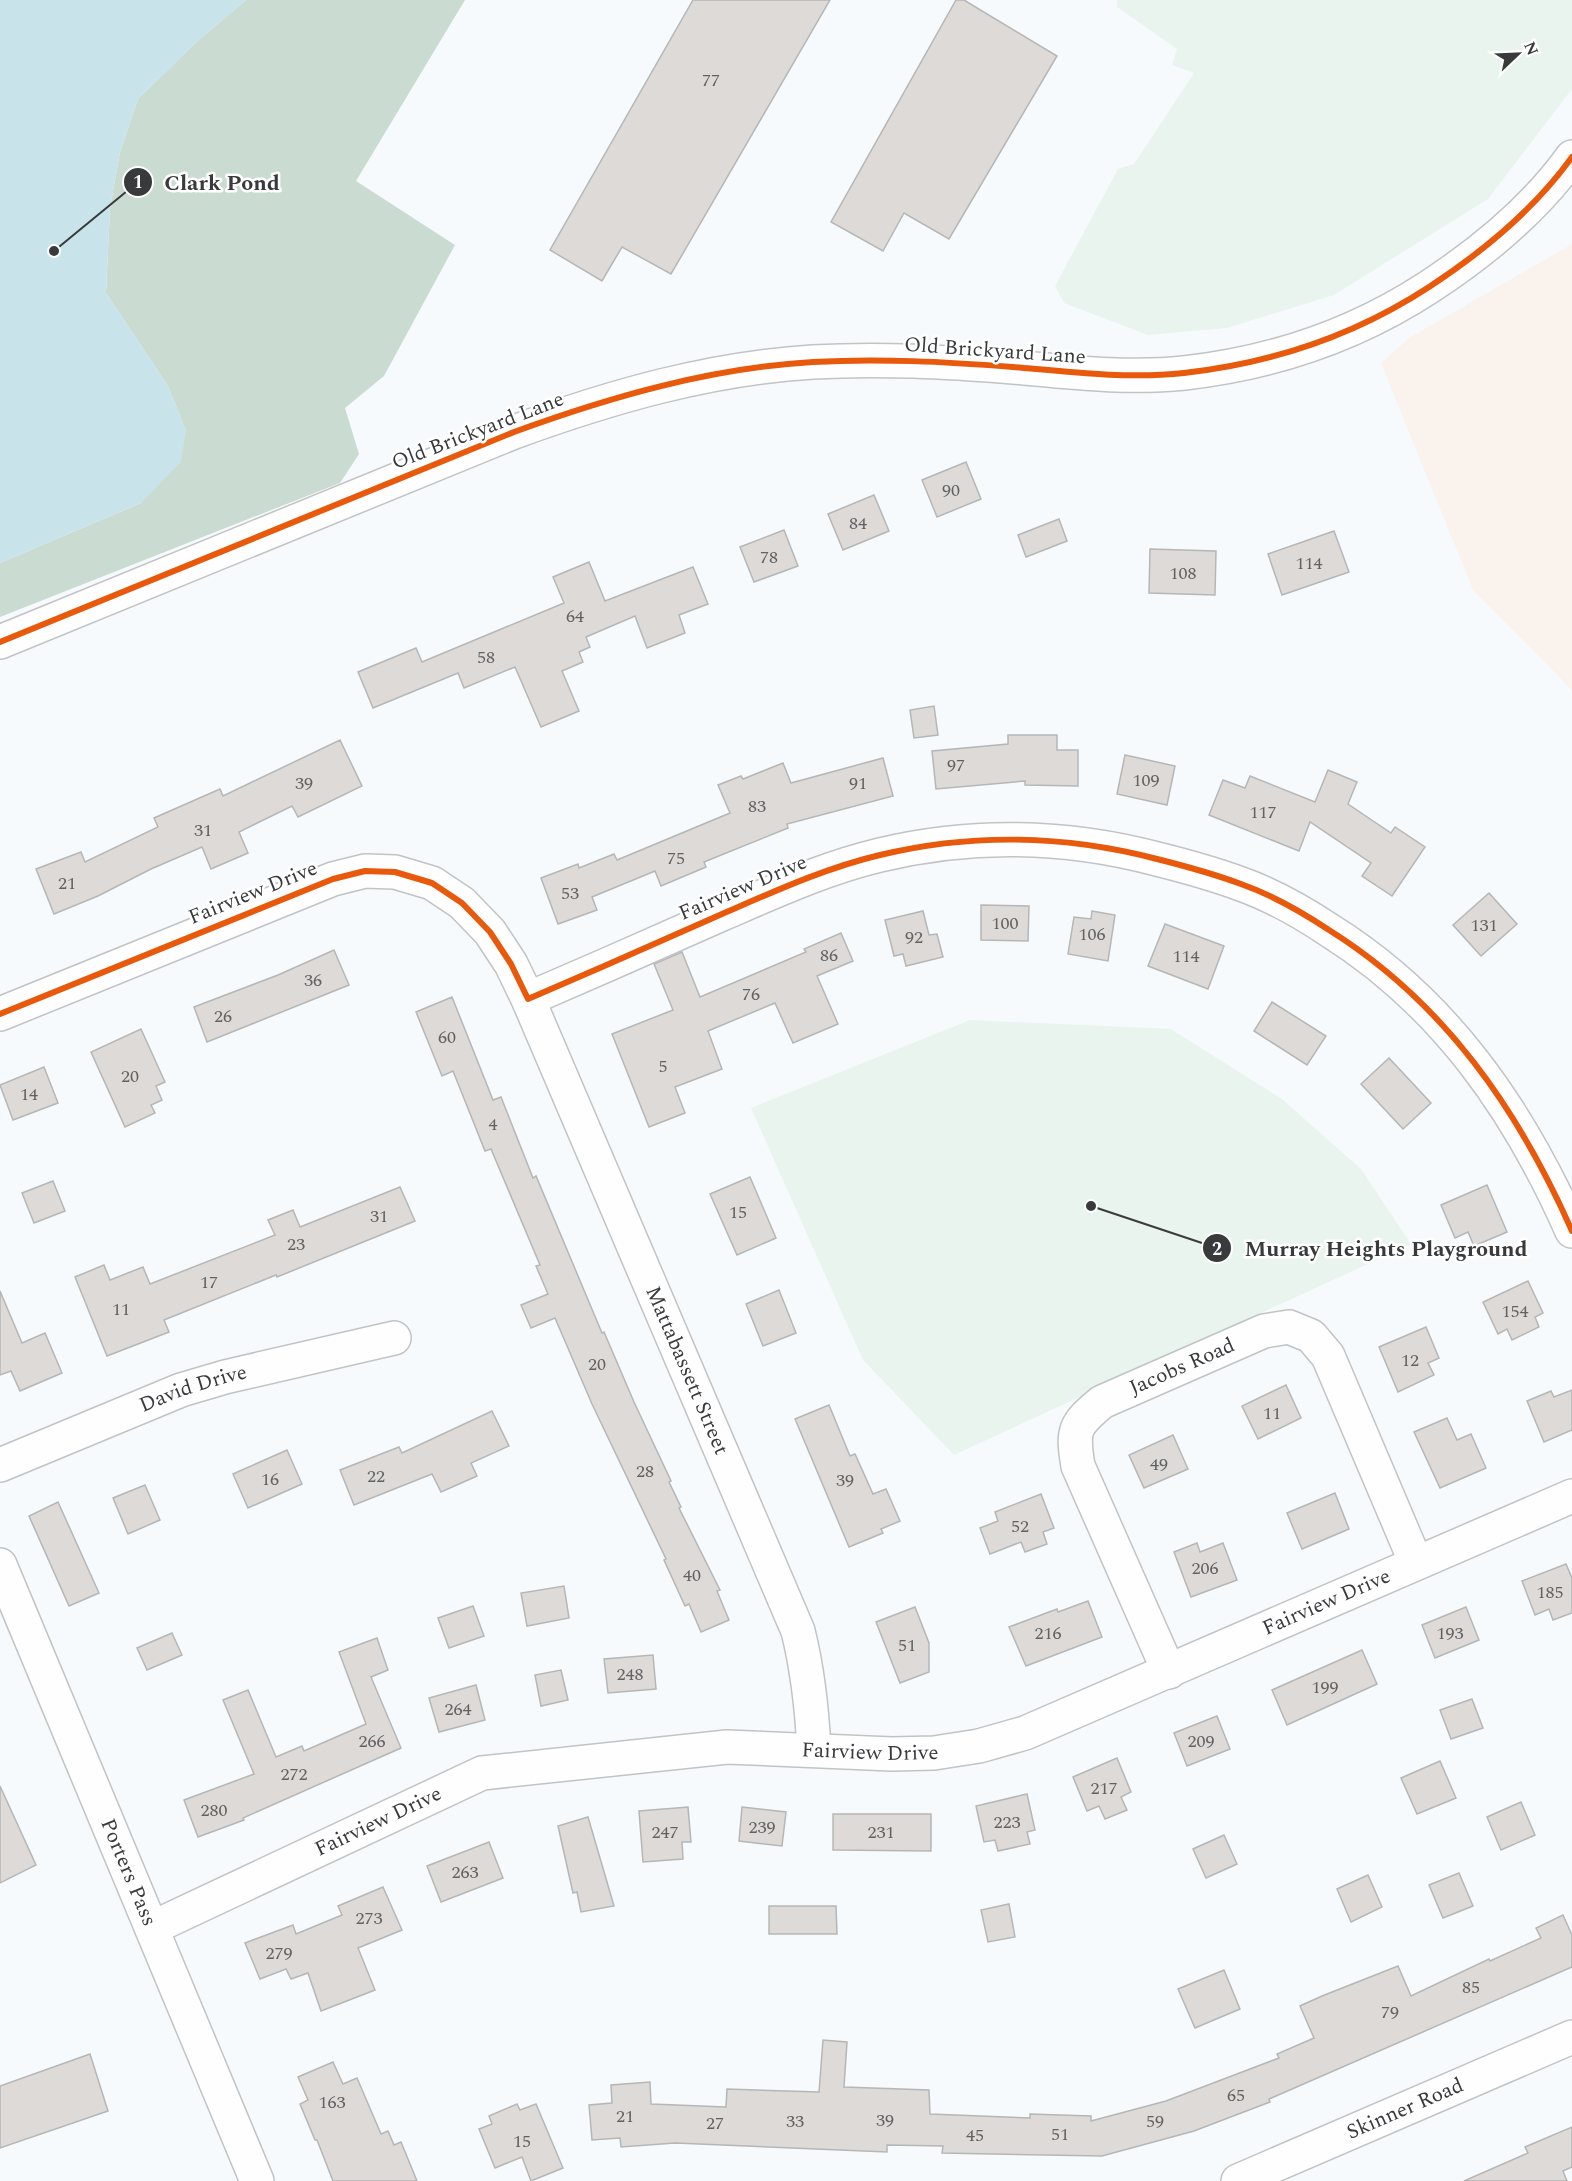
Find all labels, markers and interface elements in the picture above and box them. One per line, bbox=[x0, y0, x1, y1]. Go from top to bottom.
north arrow bbox=[1488, 24, 1548, 84]
text: N bbox=[1517, 38, 1544, 59]
house number: 77 bbox=[702, 67, 720, 94]
callout: Clark Pond bbox=[123, 162, 292, 202]
text: Clark Pond bbox=[164, 167, 280, 200]
text: 1 bbox=[133, 169, 143, 196]
street label: Old Brickyard Lane bbox=[903, 329, 1087, 373]
street label: Old Brickyard Lane bbox=[387, 383, 569, 479]
house number: 90 bbox=[942, 477, 960, 504]
house number: 84 bbox=[849, 510, 867, 537]
house number: 78 bbox=[760, 544, 778, 571]
house number: 114 bbox=[1296, 550, 1323, 577]
house number: 108 bbox=[1170, 560, 1197, 587]
house number: 64 bbox=[566, 603, 584, 630]
house number: 58 bbox=[477, 644, 495, 671]
house number: 97 bbox=[947, 752, 965, 779]
house number: 109 bbox=[1133, 767, 1160, 794]
house number: 39 bbox=[295, 770, 313, 797]
house number: 91 bbox=[849, 770, 867, 797]
house number: 83 bbox=[748, 793, 766, 820]
house number: 117 bbox=[1250, 799, 1277, 826]
house number: 31 bbox=[194, 817, 212, 844]
house number: 75 bbox=[667, 845, 685, 872]
street label: Fairview Drive bbox=[674, 847, 812, 929]
street label: Fairview Drive bbox=[184, 853, 322, 933]
house number: 21 bbox=[58, 870, 76, 897]
house number: 53 bbox=[561, 880, 579, 907]
house number: 100 bbox=[992, 910, 1019, 937]
house number: 131 bbox=[1471, 912, 1498, 939]
house number: 106 bbox=[1079, 921, 1106, 948]
house number: 92 bbox=[905, 924, 923, 951]
house number: 86 bbox=[820, 942, 838, 969]
house number: 114 bbox=[1173, 943, 1200, 970]
house number: 36 bbox=[304, 967, 322, 994]
house number: 76 bbox=[742, 981, 760, 1008]
house number: 26 bbox=[214, 1003, 232, 1030]
house number: 60 bbox=[438, 1024, 456, 1051]
house number: 5 bbox=[659, 1053, 668, 1080]
house number: 20 bbox=[121, 1063, 139, 1090]
house number: 14 bbox=[20, 1081, 38, 1108]
house number: 4 bbox=[489, 1111, 498, 1138]
house number: 15 bbox=[729, 1199, 747, 1226]
house number: 31 bbox=[370, 1203, 388, 1230]
callout: Murray Heights Playground bbox=[1202, 1228, 1539, 1268]
house number: 23 bbox=[287, 1231, 305, 1258]
text: Murray Heights Playground bbox=[1244, 1233, 1528, 1266]
text: 2 bbox=[1212, 1236, 1222, 1263]
house number: 17 bbox=[200, 1269, 218, 1296]
street label: Mattabassett Street bbox=[636, 1281, 737, 1460]
house number: 11 bbox=[112, 1296, 130, 1323]
house number: 154 bbox=[1502, 1298, 1529, 1325]
street label: Jacobs Road bbox=[1124, 1330, 1240, 1404]
house number: 12 bbox=[1401, 1347, 1419, 1374]
house number: 20 bbox=[588, 1351, 606, 1378]
street label: David Drive bbox=[134, 1356, 250, 1422]
house number: 11 bbox=[1263, 1400, 1281, 1427]
house number: 49 bbox=[1150, 1451, 1168, 1478]
house number: 28 bbox=[636, 1458, 654, 1485]
house number: 22 bbox=[367, 1463, 385, 1490]
house number: 16 bbox=[261, 1466, 279, 1493]
house number: 39 bbox=[836, 1467, 854, 1494]
house number: 52 bbox=[1011, 1513, 1029, 1540]
house number: 206 bbox=[1192, 1555, 1219, 1582]
street label: Fairview Drive bbox=[1257, 1560, 1396, 1644]
house number: 40 bbox=[683, 1562, 701, 1589]
house number: 185 bbox=[1537, 1579, 1564, 1606]
house number: 216 bbox=[1035, 1620, 1062, 1647]
house number: 193 bbox=[1437, 1620, 1464, 1647]
house number: 51 bbox=[898, 1632, 916, 1659]
house number: 248 bbox=[617, 1661, 644, 1688]
house number: 199 bbox=[1312, 1674, 1339, 1701]
house number: 264 bbox=[445, 1696, 472, 1723]
house number: 266 bbox=[359, 1728, 386, 1755]
house number: 209 bbox=[1188, 1728, 1215, 1755]
street label: Fairview Drive bbox=[801, 1734, 939, 1770]
house number: 272 bbox=[281, 1761, 308, 1788]
house number: 217 bbox=[1091, 1775, 1118, 1802]
street label: Fairview Drive bbox=[309, 1778, 447, 1865]
house number: 280 bbox=[201, 1797, 228, 1824]
house number: 223 bbox=[994, 1809, 1021, 1836]
street label: Porters Pass bbox=[91, 1813, 165, 1931]
house number: 239 bbox=[749, 1814, 776, 1841]
house number: 247 bbox=[652, 1819, 679, 1846]
house number: 231 bbox=[868, 1819, 895, 1846]
house number: 263 bbox=[452, 1859, 479, 1886]
house number: 273 bbox=[356, 1905, 383, 1932]
house number: 279 bbox=[266, 1940, 293, 1967]
house number: 85 bbox=[1462, 1974, 1480, 2001]
house number: 79 bbox=[1381, 1999, 1399, 2026]
street label: Skinner Road bbox=[1342, 2070, 1469, 2148]
house number: 65 bbox=[1227, 2082, 1245, 2109]
house number: 163 bbox=[319, 2089, 346, 2116]
house number: 21 bbox=[616, 2103, 634, 2130]
house number: 39 bbox=[876, 2107, 894, 2134]
house number: 33 bbox=[786, 2108, 804, 2135]
house number: 59 bbox=[1146, 2108, 1164, 2135]
house number: 27 bbox=[706, 2110, 724, 2137]
house number: 51 bbox=[1051, 2121, 1069, 2148]
house number: 45 bbox=[966, 2122, 984, 2149]
house number: 15 bbox=[513, 2128, 531, 2155]

